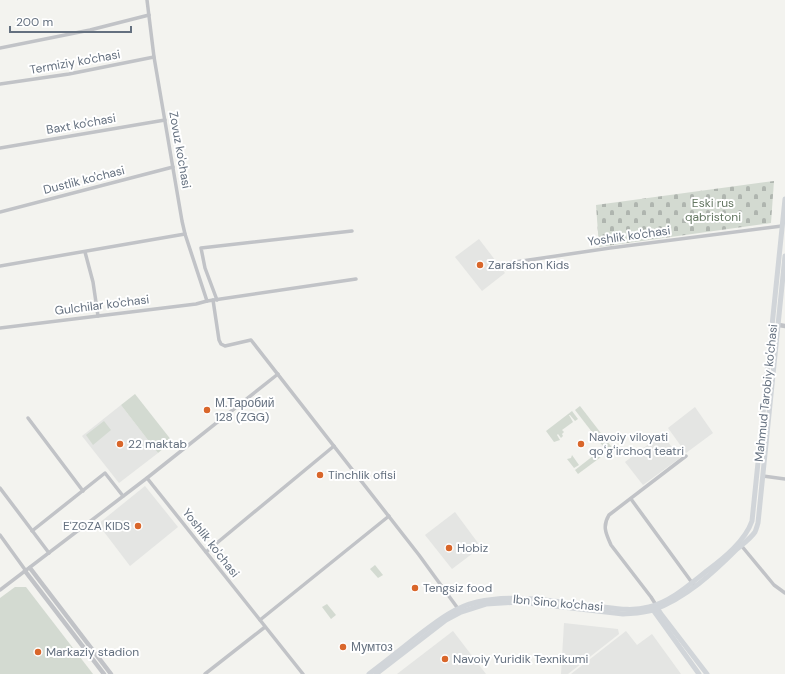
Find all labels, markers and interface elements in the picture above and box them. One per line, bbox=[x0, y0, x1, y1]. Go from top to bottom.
scale bar bbox=[10, 8, 131, 34]
text: 200 m bbox=[16, 14, 53, 30]
street label: Termiziy ko'chasi bbox=[29, 46, 122, 78]
street label: Baxt ko'chasi bbox=[45, 110, 117, 138]
street label: Zovuz ko'chasi bbox=[165, 110, 195, 190]
street label: Dustlik ko'chasi bbox=[42, 162, 126, 198]
park label: Eski rus qabristoni bbox=[685, 195, 741, 225]
street label: Yoshlik ko'chasi bbox=[587, 222, 672, 250]
place label: Zarafshon Kids bbox=[488, 257, 569, 273]
marker: Zarafshon Kids bbox=[475, 260, 485, 270]
street label: Gulchilar ko'chasi bbox=[54, 291, 150, 319]
street label: Mahmud Tarobiy ko'chasi bbox=[751, 323, 781, 463]
place label: М.Таробий 128 (ZGG) bbox=[215, 395, 274, 425]
marker: М.Таробий 128 (ZGG) bbox=[202, 405, 212, 415]
place label: Navoiy viloyati qoʻgʻirchoq teatri bbox=[589, 429, 684, 459]
place label: 22 maktab bbox=[128, 436, 187, 452]
marker: 22 maktab bbox=[115, 439, 125, 449]
marker: Navoiy viloyati qoʻgʻirchoq teatri bbox=[576, 439, 586, 449]
place label: Tinchlik ofisi bbox=[328, 467, 396, 483]
marker: Tinchlik ofisi bbox=[315, 470, 325, 480]
street label: Yoshlik ko'chasi bbox=[179, 505, 243, 581]
place label: E'ZOZA KIDS bbox=[63, 518, 130, 534]
marker: E'ZOZA KIDS bbox=[133, 521, 143, 531]
place label: Hobiz bbox=[457, 540, 488, 556]
marker: Hobiz bbox=[444, 543, 454, 553]
place label: Tengsiz food bbox=[423, 580, 492, 596]
marker: Tengsiz food bbox=[410, 583, 420, 593]
street label: Ibn Sino ko'chasi bbox=[512, 591, 604, 615]
place label: Мумтоз bbox=[351, 639, 393, 655]
marker: Мумтоз bbox=[338, 642, 348, 652]
place label: Markaziy stadion bbox=[46, 644, 139, 660]
marker: Markaziy stadion bbox=[33, 647, 43, 657]
place label: Navoiy Yuridik Texnikumi bbox=[453, 651, 588, 667]
marker: Navoiy Yuridik Texnikumi bbox=[440, 654, 450, 664]

